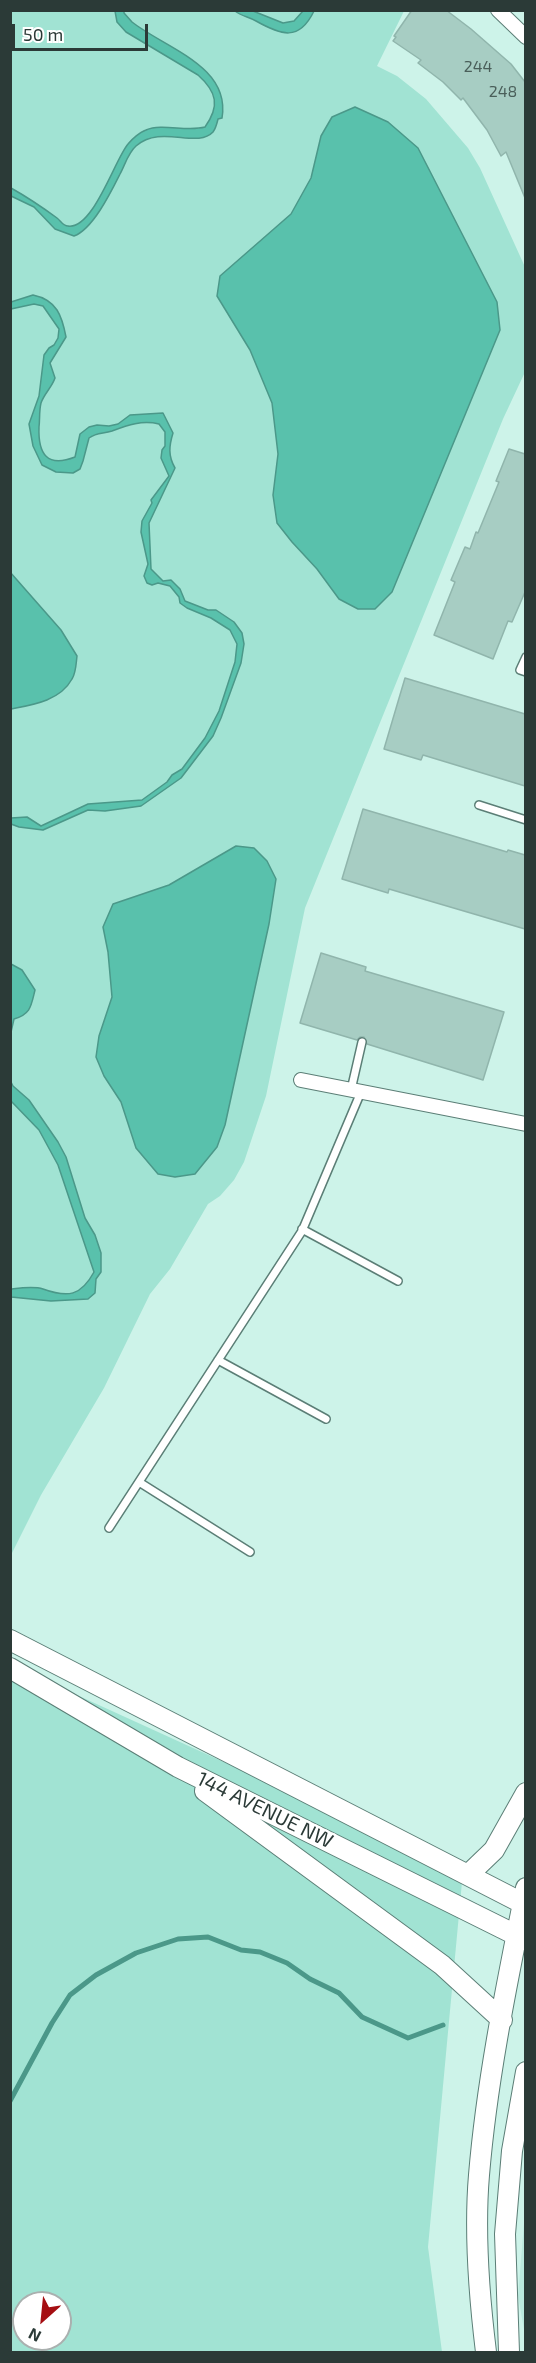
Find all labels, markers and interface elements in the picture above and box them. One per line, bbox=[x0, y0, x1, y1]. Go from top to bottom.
scale bar bbox=[15, 12, 152, 50]
text: 50 m bbox=[23, 23, 63, 45]
house number: 244 bbox=[464, 57, 492, 77]
house number: 248 bbox=[489, 82, 517, 102]
street label: 144 AVENUE NW bbox=[193, 1767, 337, 1853]
north arrow bbox=[12, 2291, 72, 2351]
text: N bbox=[25, 2325, 44, 2347]

